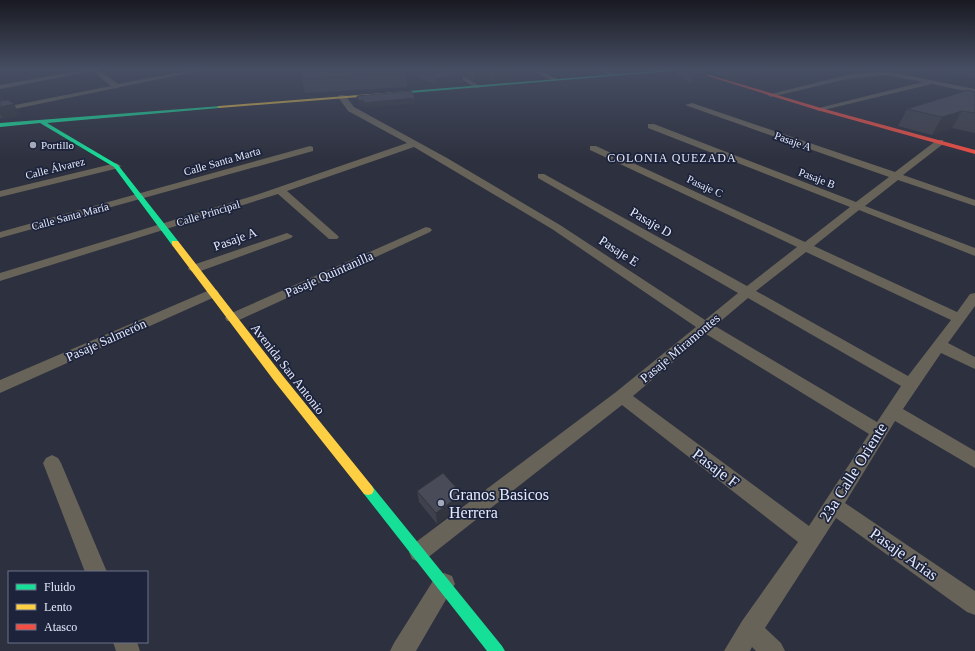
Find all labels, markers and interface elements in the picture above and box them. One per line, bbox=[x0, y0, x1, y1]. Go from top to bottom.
street label: Pasaje A bbox=[773, 129, 813, 153]
place label: Portillo bbox=[41, 139, 75, 151]
marker: Portillo bbox=[28, 140, 38, 150]
street label: Calle Santa Marta bbox=[182, 144, 262, 178]
district label: COLONIA QUEZADA bbox=[607, 151, 737, 165]
street label: Calle Álvarez bbox=[24, 155, 86, 181]
street label: Pasaje B bbox=[797, 166, 837, 190]
street label: Pasaje C bbox=[685, 172, 725, 200]
street label: Calle Principal bbox=[175, 198, 241, 228]
street label: Calle Santa María bbox=[30, 200, 110, 232]
street label: Pasaje D bbox=[627, 204, 675, 240]
street label: Pasaje A bbox=[211, 224, 259, 254]
street label: Pasaje E bbox=[596, 233, 642, 269]
street label: Pasaje Quintanilla bbox=[283, 248, 376, 300]
street label: Pasaje Miramontes bbox=[637, 310, 723, 386]
street label: Pasaje Salmerón bbox=[64, 315, 149, 364]
street label: Avenida San Antonio bbox=[248, 321, 328, 417]
street label: 23a Calle Oriente bbox=[816, 420, 890, 524]
street label: Pasaje F bbox=[689, 445, 743, 492]
place label: Granos Basicos Herrera bbox=[449, 486, 549, 521]
marker: Granos Basicos Herrera bbox=[436, 498, 446, 508]
street label: Pasaje Arias bbox=[866, 524, 941, 584]
legend bbox=[8, 571, 148, 643]
text: Fluido bbox=[44, 580, 75, 594]
text: Lento bbox=[44, 600, 72, 614]
text: Atasco bbox=[44, 620, 77, 634]

